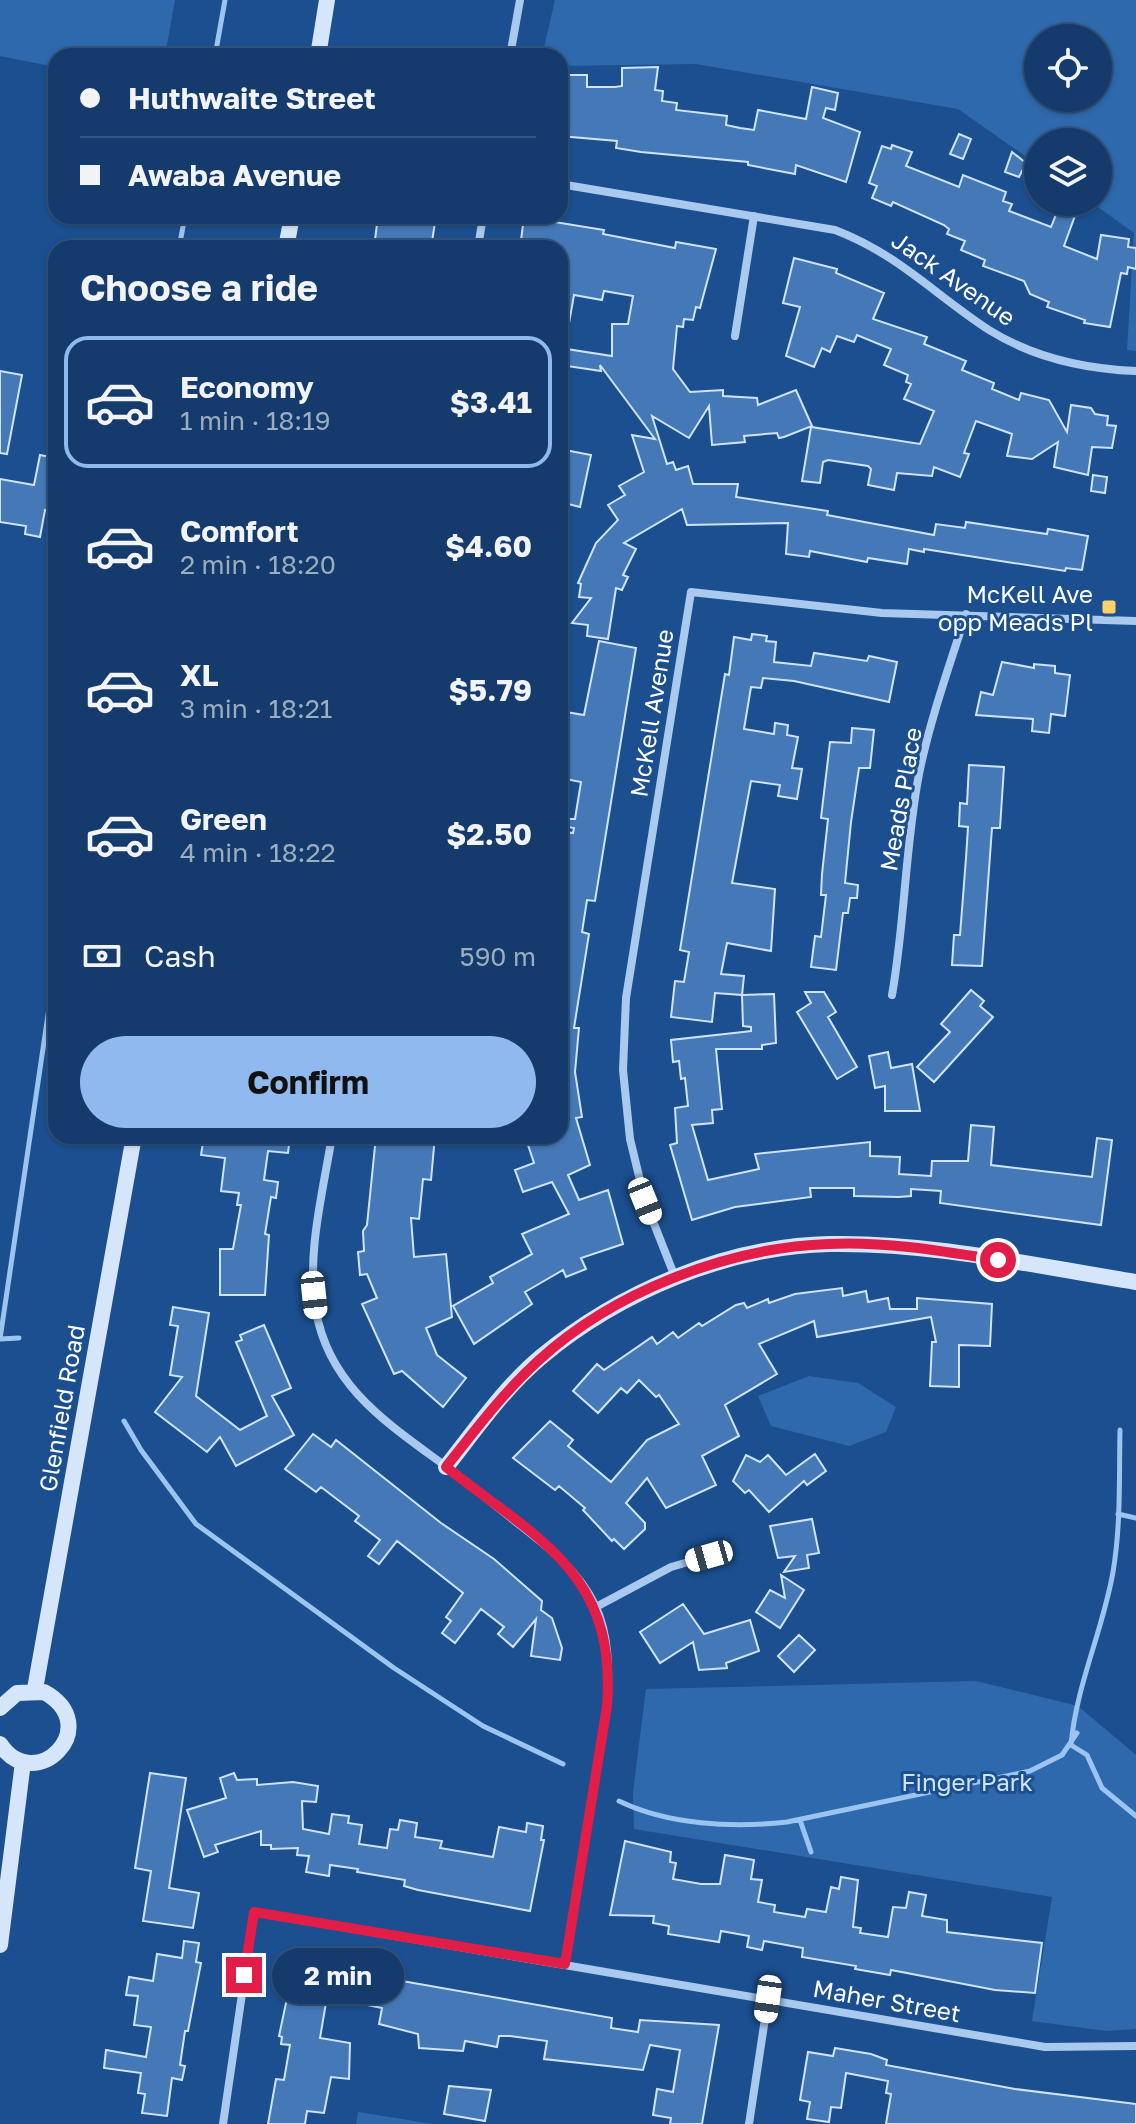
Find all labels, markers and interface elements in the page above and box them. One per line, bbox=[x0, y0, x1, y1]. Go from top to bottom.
map controls bbox=[1024, 24, 1112, 216]
button: locate bbox=[1024, 24, 1112, 112]
text: Huthwaite Street bbox=[128, 80, 376, 116]
button: layers bbox=[1024, 128, 1112, 216]
text: Awaba Avenue bbox=[128, 157, 341, 193]
street label: Jack Avenue bbox=[887, 225, 1021, 331]
text: Choose a ride bbox=[80, 266, 318, 309]
icon: car bbox=[84, 366, 156, 438]
text: Economy bbox=[180, 369, 314, 405]
text: $3.41 bbox=[450, 384, 532, 420]
text: 1 min · 18:19 bbox=[180, 405, 331, 436]
icon: car bbox=[84, 510, 156, 582]
text: Comfort bbox=[180, 513, 299, 549]
text: $4.60 bbox=[445, 528, 532, 564]
text: 2 min · 18:20 bbox=[180, 549, 336, 580]
place label: McKell Ave opp Meads Pl bbox=[938, 579, 1093, 636]
marker: McKell Ave opp Meads Pl bbox=[1100, 598, 1118, 616]
street label: McKell Avenue bbox=[623, 627, 679, 799]
icon: car bbox=[84, 654, 156, 726]
text: XL bbox=[180, 657, 219, 693]
text: $5.79 bbox=[449, 672, 532, 708]
text: 3 min · 18:21 bbox=[180, 693, 332, 724]
street label: Meads Place bbox=[873, 725, 927, 873]
icon: car bbox=[84, 798, 156, 870]
text: Green bbox=[180, 801, 267, 837]
text: $2.50 bbox=[446, 816, 532, 852]
text: 4 min · 18:22 bbox=[180, 837, 336, 868]
icon: cash bbox=[80, 934, 124, 978]
text: Cash bbox=[144, 938, 216, 974]
text: 590 m bbox=[460, 941, 536, 972]
button: Confirm bbox=[80, 1036, 536, 1128]
car bbox=[625, 1174, 665, 1228]
route start bbox=[980, 1242, 1016, 1278]
car bbox=[300, 1270, 328, 1320]
street label: Glenfield Road bbox=[32, 1322, 90, 1494]
car bbox=[683, 1538, 735, 1574]
park label: Finger Park bbox=[901, 1767, 1033, 1796]
callout: 2 min bbox=[272, 1947, 404, 2003]
route end bbox=[226, 1957, 262, 1993]
text: 2 min bbox=[304, 1960, 372, 1991]
street label: Maher Street bbox=[811, 1973, 963, 2027]
car bbox=[753, 1974, 783, 2024]

